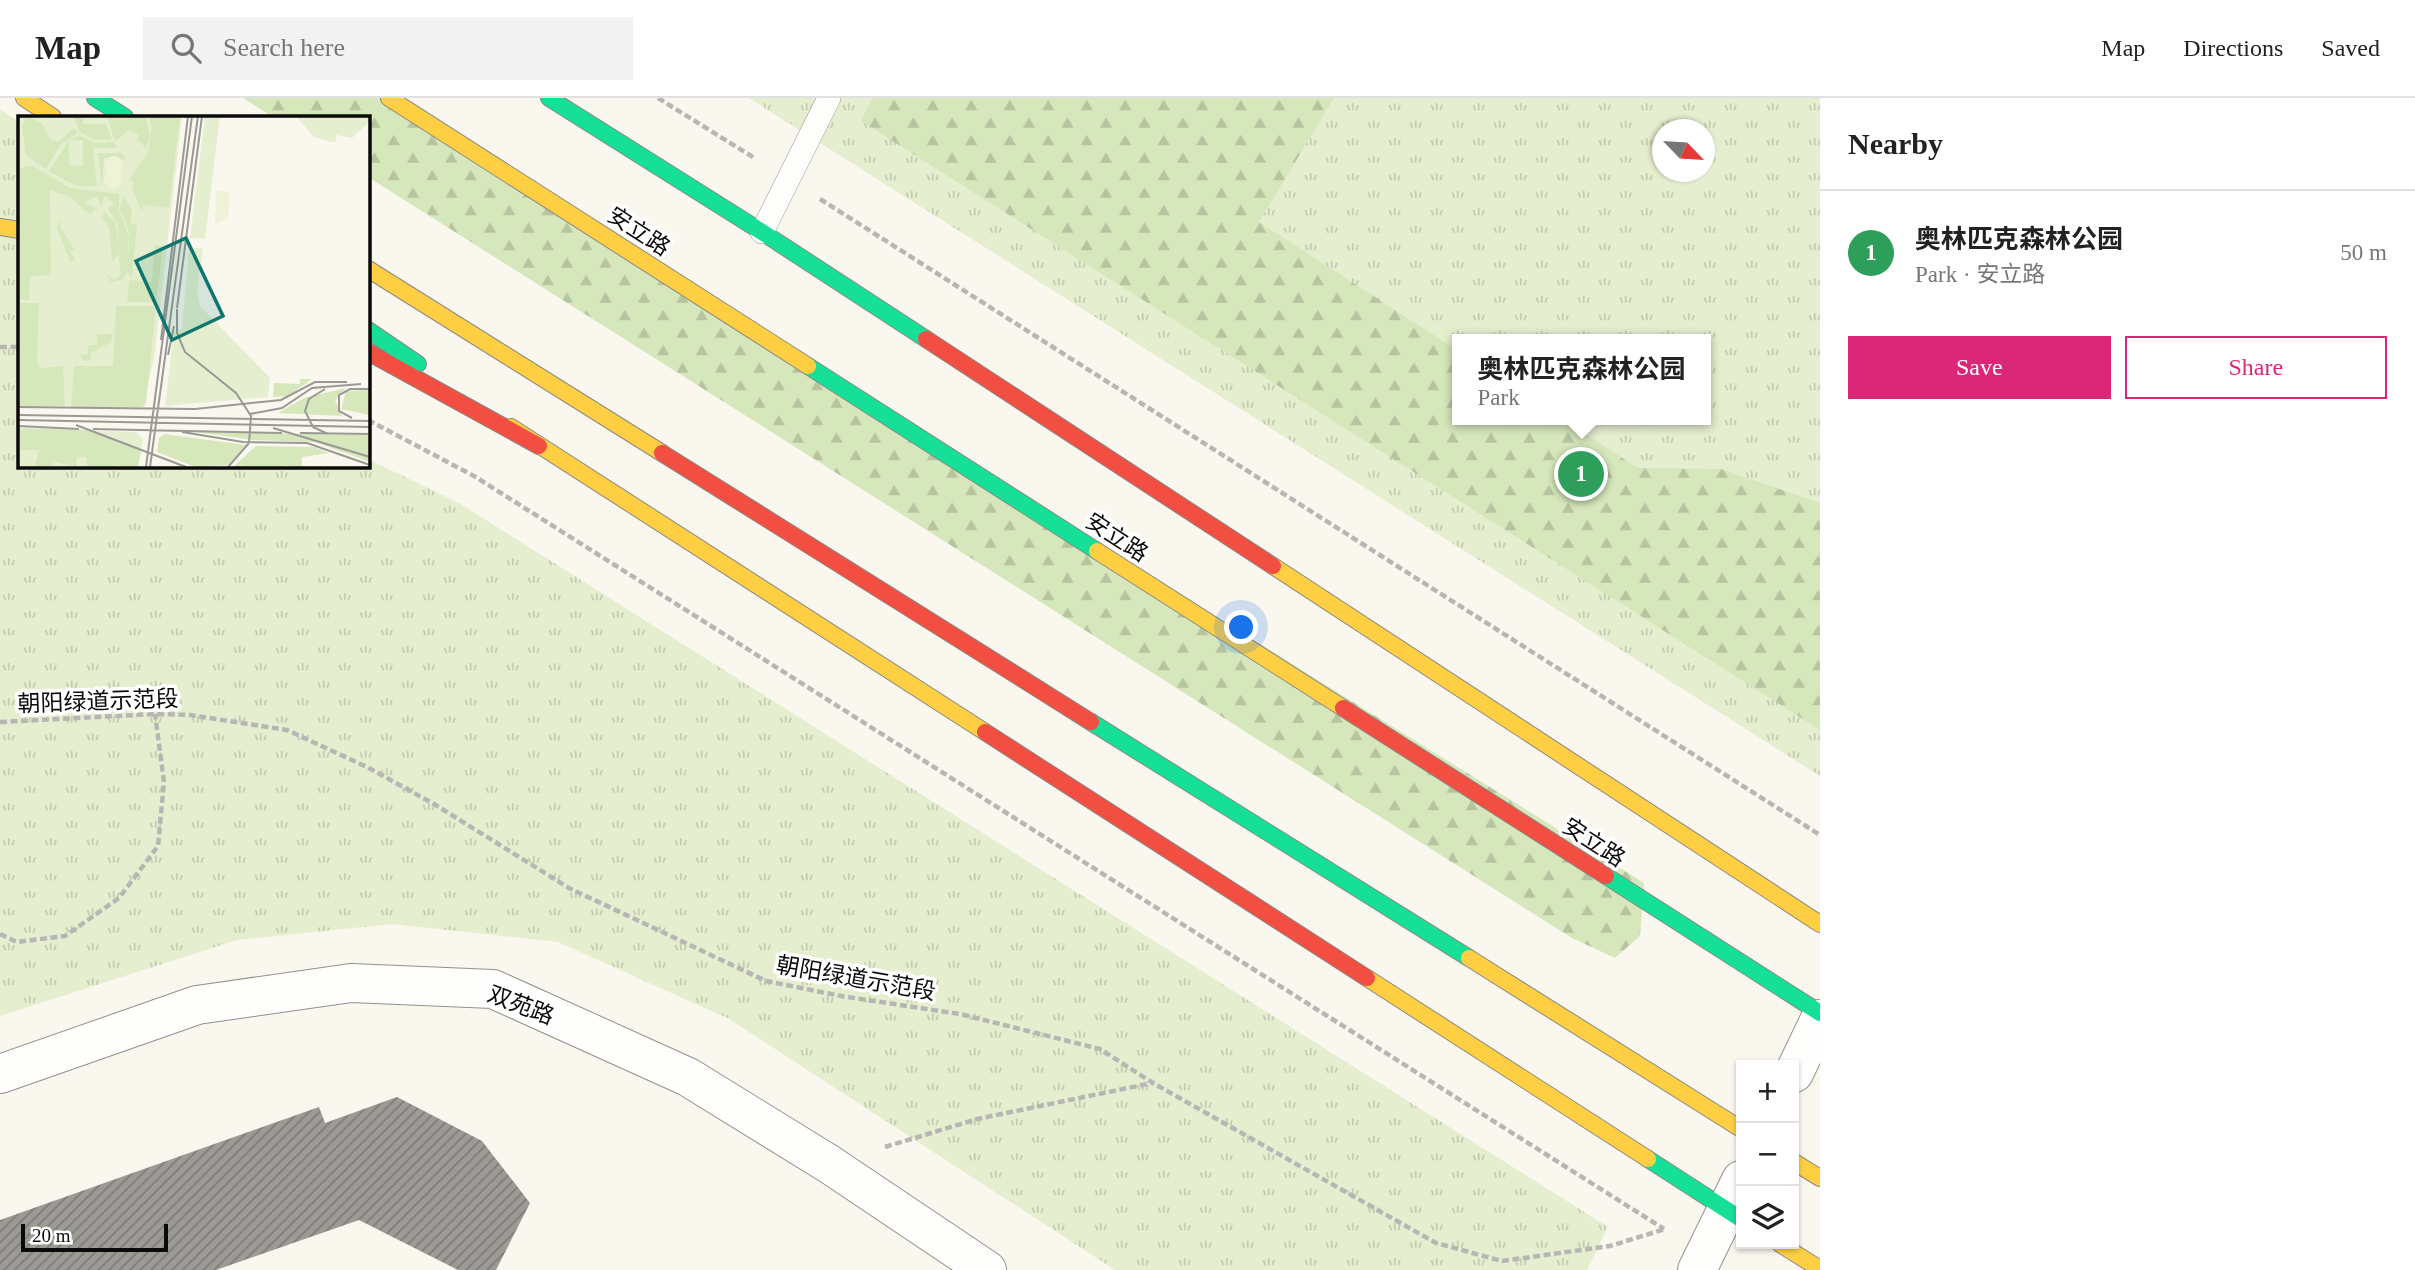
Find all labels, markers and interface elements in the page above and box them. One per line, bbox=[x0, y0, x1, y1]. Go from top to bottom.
search box bbox=[143, 17, 633, 80]
icon: search bbox=[167, 29, 205, 67]
text: Map bbox=[35, 30, 101, 66]
text: Search here bbox=[223, 33, 345, 62]
text: Map bbox=[2101, 35, 2145, 61]
text: Directions bbox=[2183, 35, 2283, 61]
text: Saved bbox=[2321, 35, 2380, 61]
inset map bbox=[18, 116, 369, 467]
north arrow bbox=[1652, 119, 1715, 182]
text: Nearby bbox=[1848, 127, 1943, 160]
street label: 安立路 bbox=[603, 202, 674, 261]
text: 奥林匹克森林公园 bbox=[1915, 225, 2123, 254]
text: 1 bbox=[1865, 240, 1877, 265]
text: 50 m bbox=[2340, 240, 2387, 265]
text: Park · 安立路 bbox=[1915, 262, 2045, 287]
popup bbox=[1452, 334, 1711, 425]
button: Save bbox=[1848, 336, 2111, 399]
button: Share bbox=[2125, 336, 2387, 399]
text: 奥林匹克森林公园 bbox=[1477, 355, 1686, 384]
text: Park bbox=[1477, 385, 1520, 410]
pin: 1 bbox=[1558, 448, 1604, 500]
street label: 安立路 bbox=[1081, 508, 1152, 567]
your location bbox=[1224, 610, 1258, 644]
street label: 朝阳绿道示范段 bbox=[17, 686, 179, 717]
street label: 安立路 bbox=[1558, 813, 1629, 872]
street label: 朝阳绿道示范段 bbox=[774, 952, 937, 1005]
street label: 双苑路 bbox=[484, 981, 558, 1030]
map controls bbox=[1736, 1060, 1799, 1249]
button: + bbox=[1736, 1060, 1799, 1123]
button: − bbox=[1736, 1123, 1799, 1186]
button: layers bbox=[1736, 1186, 1799, 1249]
scale bar bbox=[21, 1221, 168, 1253]
text: 20 m bbox=[32, 1225, 71, 1246]

